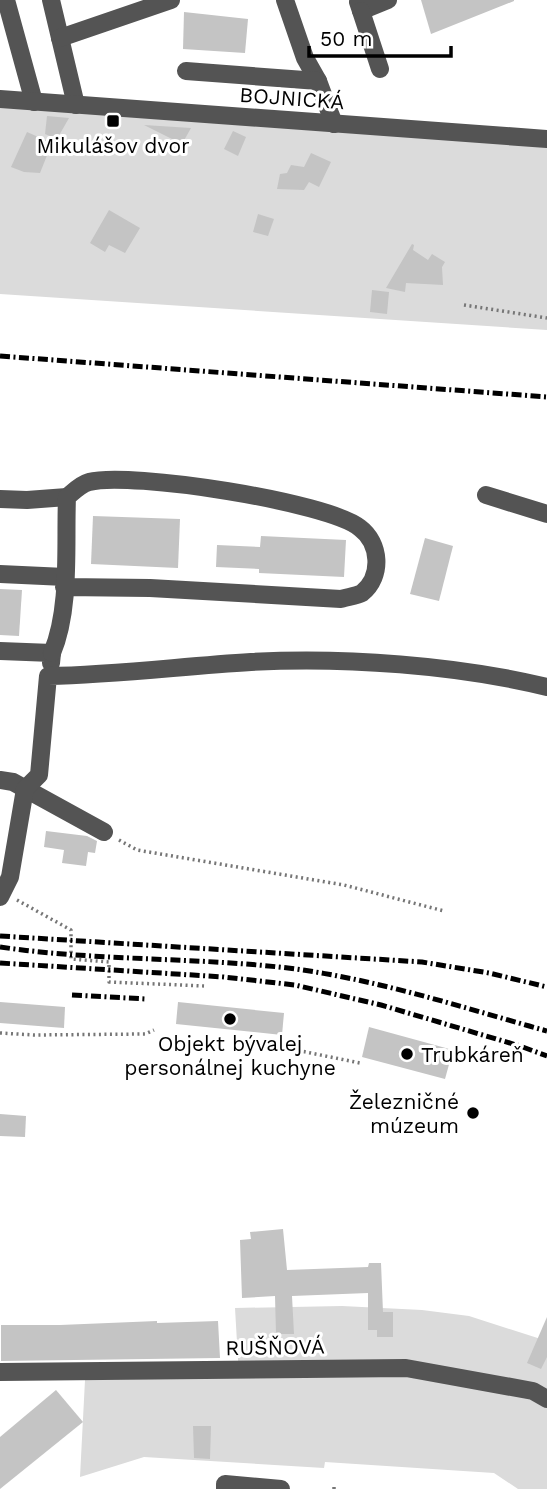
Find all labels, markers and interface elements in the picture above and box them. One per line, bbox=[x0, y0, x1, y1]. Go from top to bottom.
scale bar bbox=[309, 14, 451, 58]
text: 50 m bbox=[320, 26, 372, 51]
street label: BOJNICKÁ bbox=[239, 82, 345, 114]
marker: Mikulášov dvor bbox=[105, 113, 121, 129]
place label: Mikulášov dvor bbox=[36, 133, 190, 158]
marker: Objekt bývalej personálnej kuchyne bbox=[222, 1011, 238, 1027]
place label: Objekt bývalej personálnej kuchyne bbox=[124, 1031, 336, 1080]
place label: Trubkáreň bbox=[421, 1042, 524, 1067]
marker: Trubkáreň bbox=[399, 1046, 415, 1062]
place label: Železničné múzeum bbox=[349, 1089, 459, 1138]
marker: Železničné múzeum bbox=[465, 1105, 481, 1121]
street label: RUŠŇOVÁ bbox=[225, 1334, 325, 1360]

